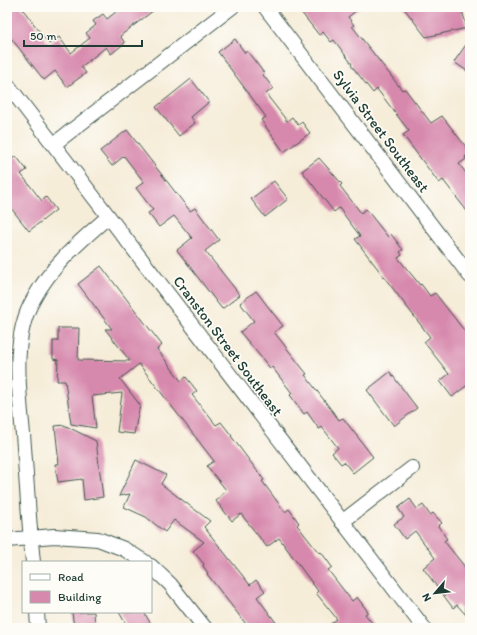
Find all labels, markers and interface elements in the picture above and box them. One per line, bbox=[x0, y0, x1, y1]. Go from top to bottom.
scale bar bbox=[24, 22, 142, 48]
text: 50 m bbox=[30, 29, 56, 43]
street label: Sylvia Street Southeast bbox=[329, 66, 433, 196]
street label: Cranston Street Southeast bbox=[169, 272, 287, 420]
legend bbox=[22, 561, 152, 613]
text: Road bbox=[58, 570, 84, 584]
north arrow bbox=[415, 573, 455, 613]
text: Building bbox=[58, 590, 102, 604]
text: N bbox=[419, 591, 434, 604]

